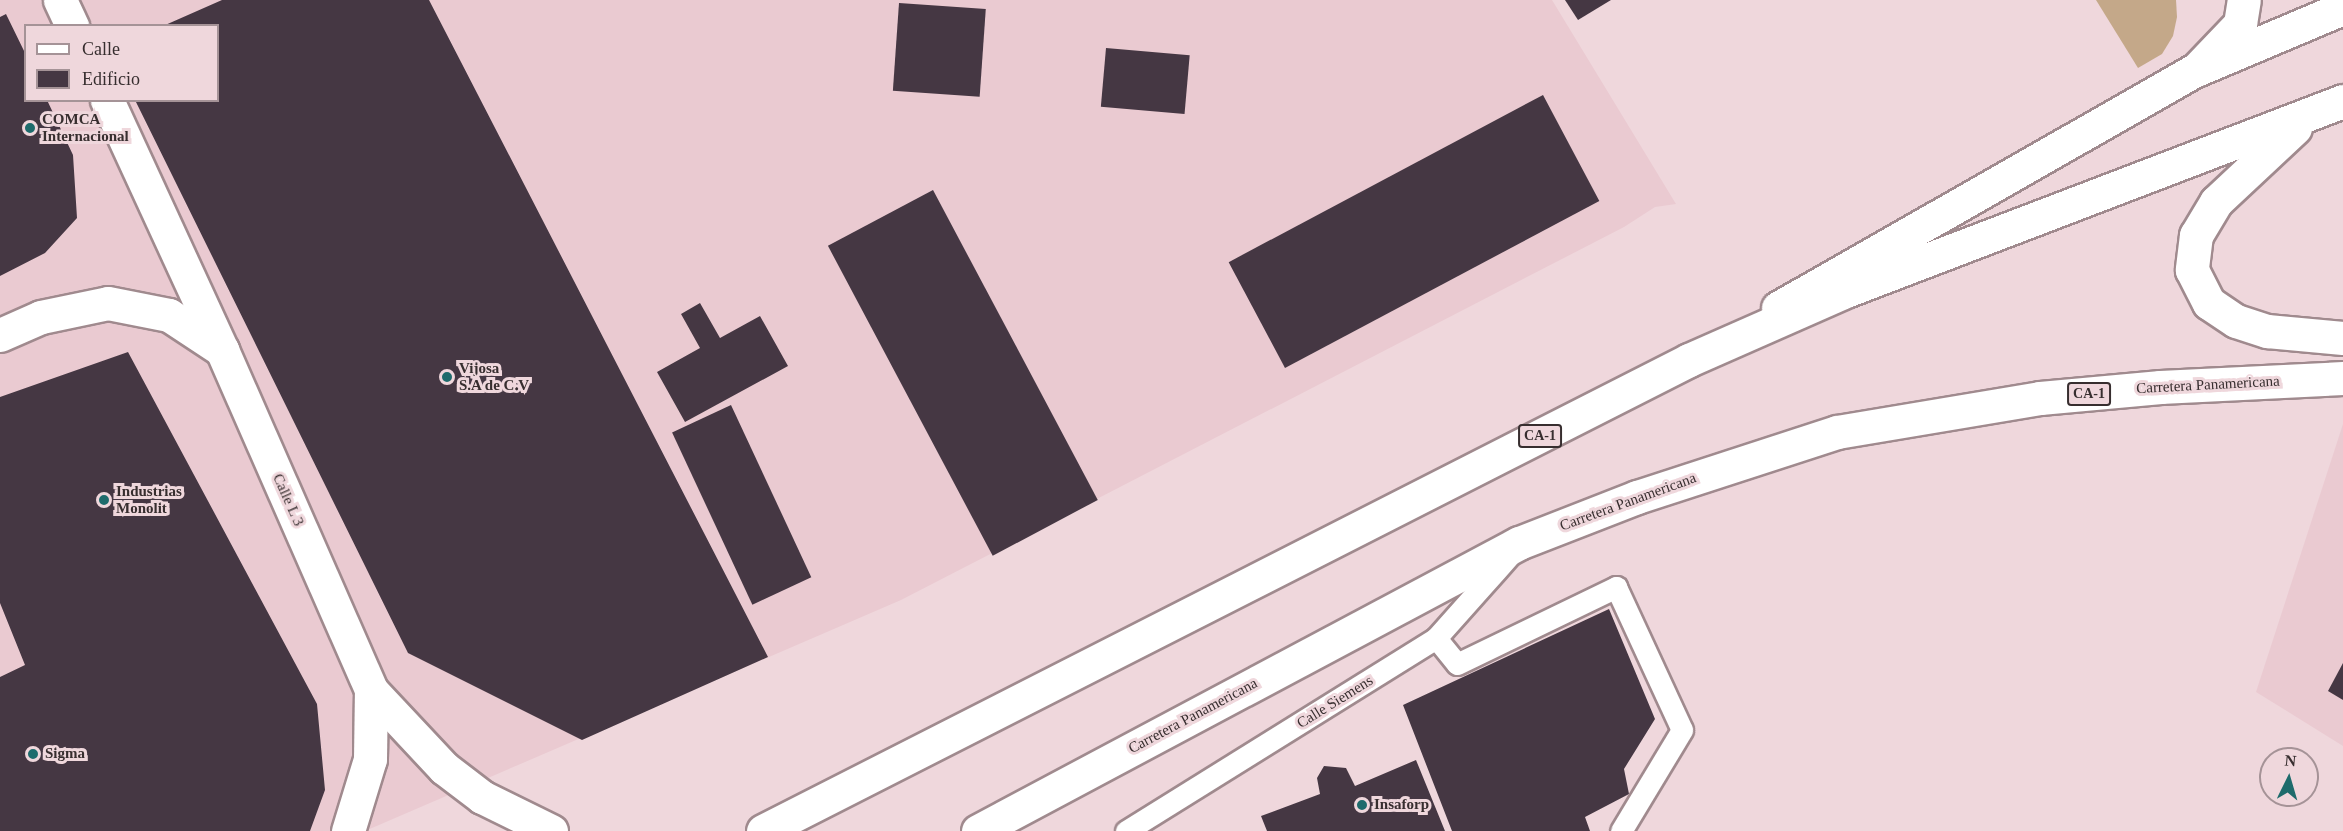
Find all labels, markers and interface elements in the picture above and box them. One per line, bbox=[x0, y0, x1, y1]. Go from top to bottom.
legend bbox=[24, 24, 219, 102]
text: Calle bbox=[82, 39, 120, 59]
text: Edificio bbox=[82, 69, 140, 89]
place label: COMCA Internacional bbox=[42, 110, 129, 145]
marker: COMCA Internacional bbox=[23, 121, 37, 135]
place label: Vijosa S.A de C.V bbox=[459, 359, 530, 394]
marker: Vijosa S.A de C.V bbox=[440, 370, 454, 384]
street label: Carretera Panamericana bbox=[2136, 372, 2280, 398]
road number: CA-1 bbox=[2066, 383, 2112, 405]
road number: CA-1 bbox=[1518, 425, 1562, 447]
street label: Carretera Panamericana bbox=[1557, 469, 1699, 535]
street label: Calle L 3 bbox=[268, 471, 308, 529]
place label: Industrias Monolit bbox=[116, 482, 182, 517]
marker: Industrias Monolit bbox=[97, 493, 111, 507]
street label: Calle Siemens bbox=[1294, 672, 1376, 732]
street label: Carretera Panamericana bbox=[1125, 674, 1261, 758]
place label: Sigma bbox=[45, 745, 85, 763]
marker: Sigma bbox=[26, 747, 40, 761]
north arrow bbox=[2259, 747, 2319, 807]
text: N bbox=[2284, 752, 2297, 770]
place label: Insaforp bbox=[1374, 796, 1429, 814]
marker: Insaforp bbox=[1355, 798, 1369, 812]

